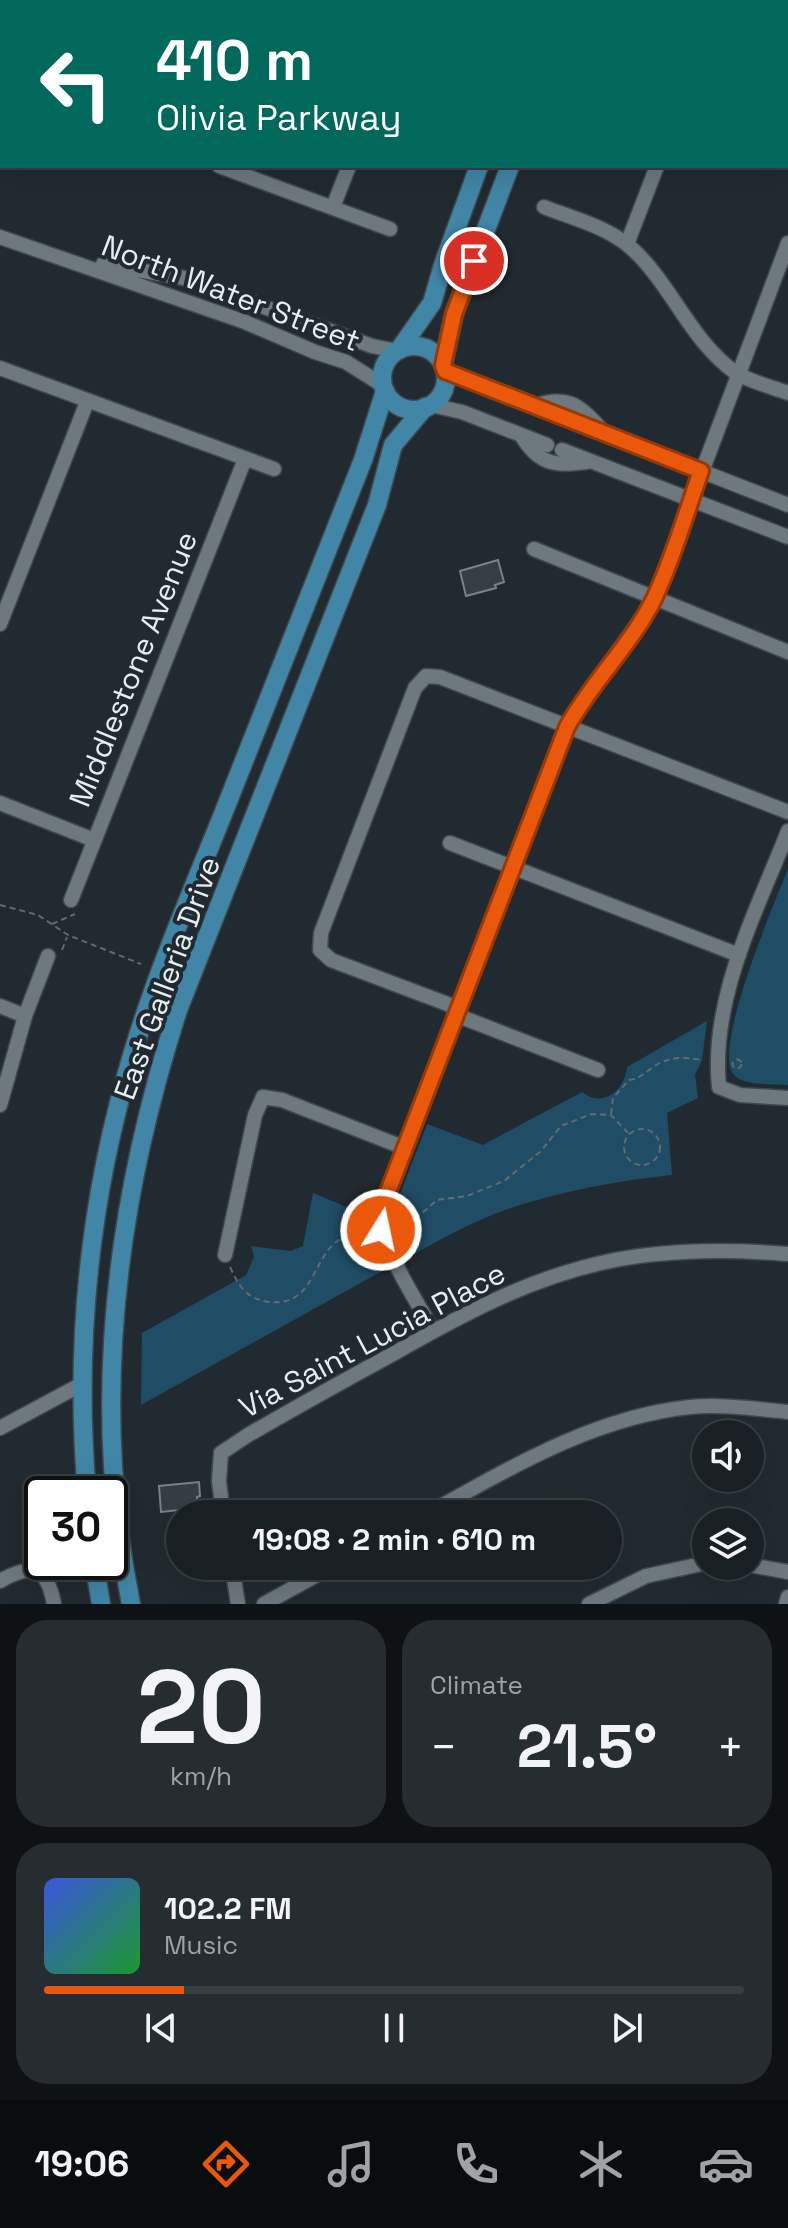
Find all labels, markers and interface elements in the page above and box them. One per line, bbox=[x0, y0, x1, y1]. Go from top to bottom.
text: 410 m bbox=[156, 25, 313, 96]
icon: left bbox=[24, 32, 128, 136]
text: Olivia Parkway bbox=[156, 95, 402, 141]
street label: North Water Street bbox=[96, 226, 366, 360]
pin bbox=[440, 227, 508, 295]
icon: arrive bbox=[452, 239, 496, 283]
street label: Middlestone Avenue bbox=[60, 526, 206, 812]
street label: East Galleria Drive bbox=[105, 851, 229, 1105]
position arrow bbox=[339, 1188, 423, 1272]
street label: Via Saint Lucia Place bbox=[232, 1253, 512, 1427]
map controls bbox=[692, 1420, 764, 1580]
button: sound bbox=[692, 1420, 764, 1492]
speed limit sign: 30 bbox=[24, 1476, 128, 1580]
button: layers bbox=[692, 1508, 764, 1580]
text: 19:08 · 2 min · 610 m bbox=[252, 1520, 536, 1559]
text: 20 bbox=[136, 1641, 266, 1773]
text: Climate bbox=[430, 1668, 523, 1702]
text: 21.5° bbox=[517, 1708, 657, 1785]
text: − bbox=[430, 1719, 457, 1775]
text: + bbox=[717, 1719, 744, 1775]
text: km/h bbox=[170, 1759, 232, 1793]
text: 102.2 FM bbox=[164, 1889, 292, 1928]
text: Music bbox=[164, 1928, 238, 1962]
icon: previous bbox=[139, 2006, 183, 2050]
icon: pause bbox=[372, 2006, 416, 2050]
icon: next bbox=[605, 2006, 649, 2050]
icon: directions bbox=[198, 2136, 254, 2192]
icon: music bbox=[323, 2136, 379, 2192]
icon: phone bbox=[448, 2136, 504, 2192]
icon: climate bbox=[573, 2136, 629, 2192]
icon: car bbox=[698, 2136, 754, 2192]
text: 19:06 bbox=[34, 2141, 129, 2187]

